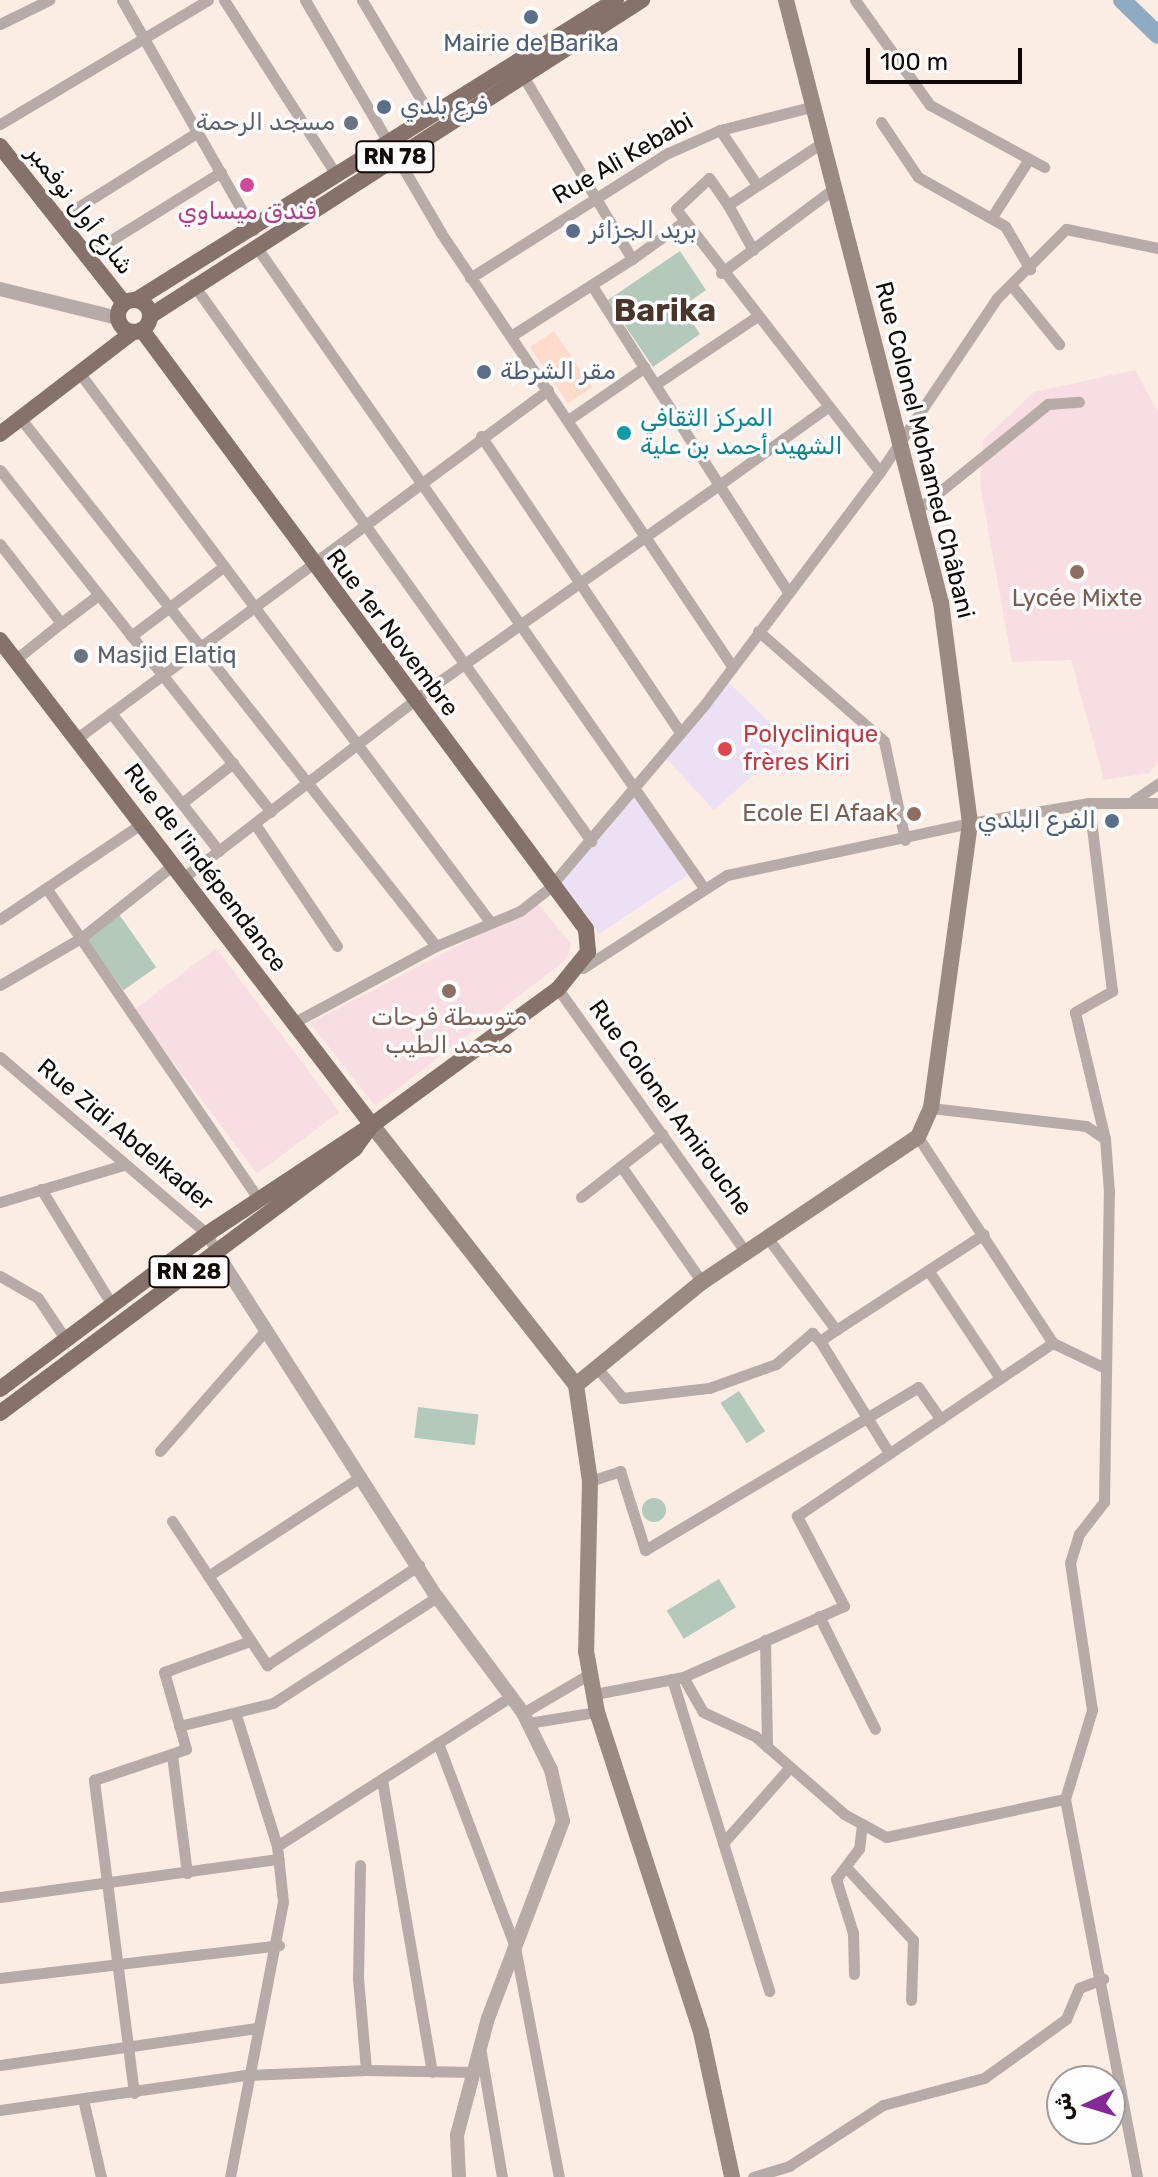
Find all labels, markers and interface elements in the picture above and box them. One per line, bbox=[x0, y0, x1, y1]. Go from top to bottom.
marker: Mairie de Barika bbox=[522, 8, 540, 26]
place label: Mairie de Barika bbox=[443, 30, 619, 58]
scale bar bbox=[870, 32, 1026, 82]
text: 100 m bbox=[880, 48, 948, 76]
place label: فرع بلدي bbox=[400, 93, 488, 121]
marker: فرع بلدي bbox=[375, 98, 393, 116]
street label: Rue Ali Kebabi bbox=[547, 107, 699, 211]
place label: مسجد الرحمة bbox=[196, 109, 335, 137]
marker: مسجد الرحمة bbox=[342, 114, 360, 132]
street label: شارع أول نوفمبر bbox=[20, 139, 140, 281]
road number: RN 78 bbox=[355, 139, 435, 175]
marker: فندق ميساوي bbox=[238, 176, 256, 194]
place label: فندق ميساوي bbox=[178, 198, 316, 226]
place label: بريد الجزائر bbox=[589, 217, 697, 245]
marker: بريد الجزائر bbox=[564, 222, 582, 240]
street label: Rue Colonel Mohamed Châbani bbox=[868, 279, 980, 621]
district label: Barika bbox=[614, 291, 716, 329]
place label: مقر الشرطة bbox=[500, 358, 616, 386]
marker: مقر الشرطة bbox=[475, 363, 493, 381]
place label: المركز الثقافي الشهيد أحمد بن علية bbox=[640, 405, 842, 461]
marker: المركز الثقافي الشهيد أحمد بن علية bbox=[615, 424, 633, 442]
street label: Rue 1er Novembre bbox=[320, 543, 464, 723]
marker: Lycée Mixte bbox=[1068, 563, 1086, 581]
place label: Lycée Mixte bbox=[1012, 585, 1142, 613]
place label: Masjid Elatiq bbox=[97, 642, 237, 670]
marker: Masjid Elatiq bbox=[72, 647, 90, 665]
place label: Polyclinique frères Kiri bbox=[743, 721, 878, 777]
marker: Polyclinique frères Kiri bbox=[714, 738, 736, 760]
street label: Rue de l'indépendance bbox=[117, 758, 293, 978]
place label: Ecole El Afaak bbox=[742, 800, 898, 828]
marker: Ecole El Afaak bbox=[905, 805, 923, 823]
place label: الفرع البلدي bbox=[977, 807, 1096, 835]
marker: الفرع البلدي bbox=[1103, 812, 1121, 830]
marker: متوسطة فرحات محمد الطيب bbox=[440, 982, 458, 1000]
street label: Rue Colonel Amirouche bbox=[582, 994, 758, 1222]
place label: متوسطة فرحات محمد الطيب bbox=[371, 1004, 527, 1060]
street label: Rue Zidi Abdelkader bbox=[31, 1053, 219, 1217]
road number: RN 28 bbox=[147, 1254, 231, 1290]
north arrow bbox=[1046, 2065, 1126, 2145]
text: ش bbox=[1049, 2092, 1078, 2121]

